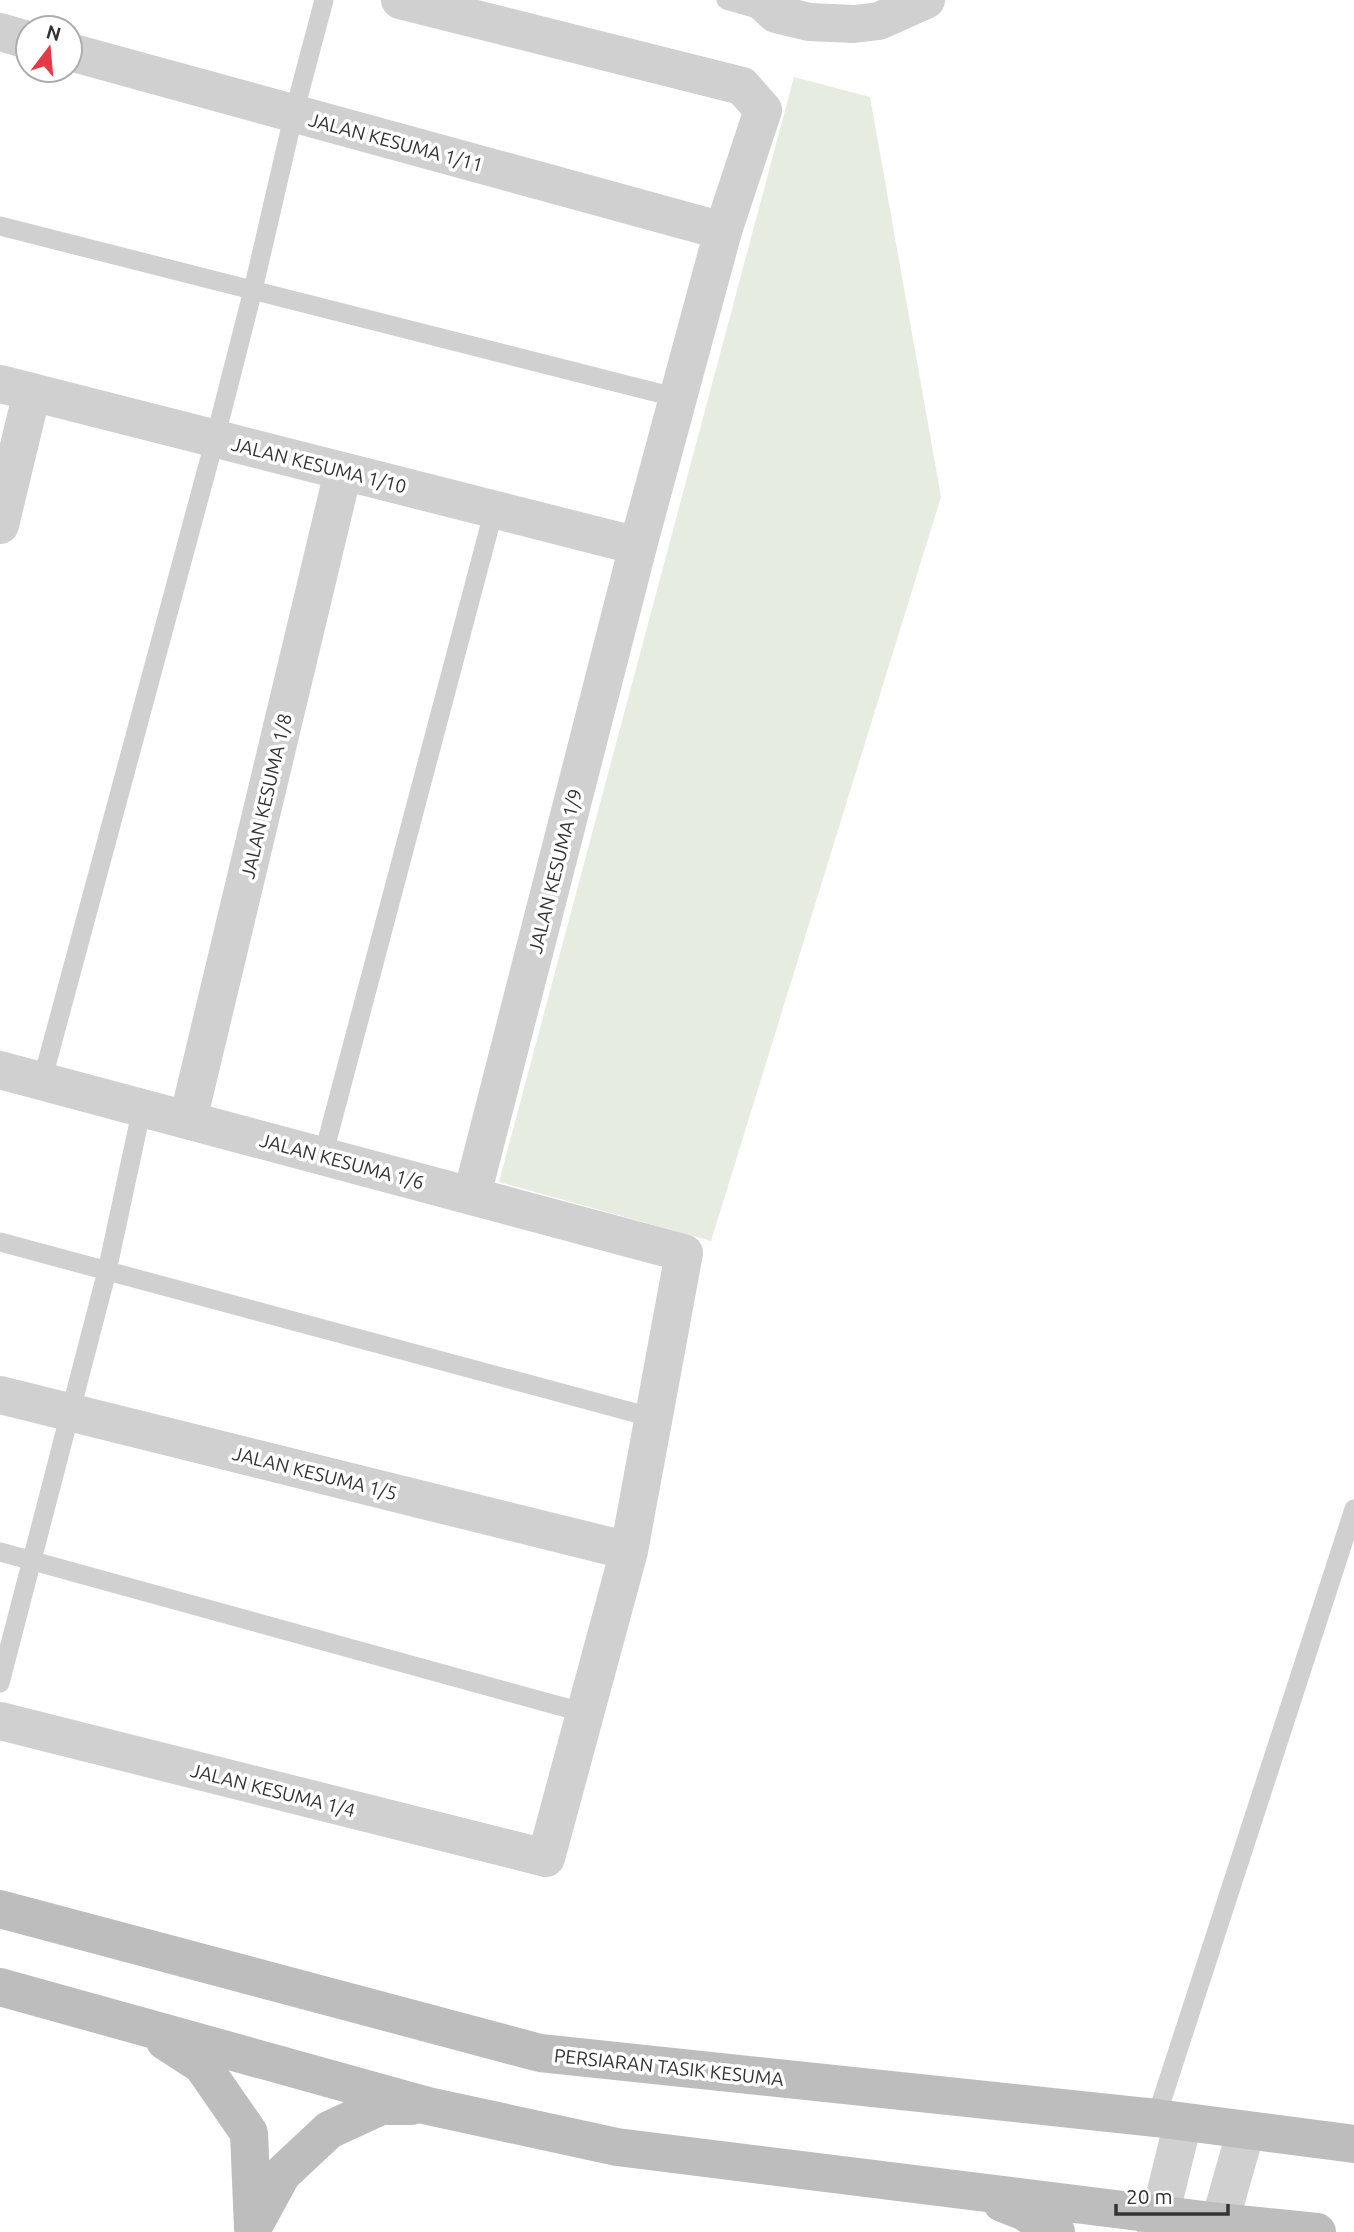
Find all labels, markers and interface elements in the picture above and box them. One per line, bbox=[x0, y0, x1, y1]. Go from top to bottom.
north arrow bbox=[14, 14, 84, 84]
text: N bbox=[44, 20, 64, 45]
street label: JALAN KESUMA 1/11 bbox=[306, 108, 486, 176]
street label: JALAN KESUMA 1/10 bbox=[229, 433, 409, 497]
street label: JALAN KESUMA 1/8 bbox=[236, 711, 296, 881]
street label: JALAN KESUMA 1/9 bbox=[524, 786, 586, 956]
street label: JALAN KESUMA 1/6 bbox=[258, 1129, 426, 1193]
street label: JALAN KESUMA 1/5 bbox=[230, 1442, 400, 1504]
street label: JALAN KESUMA 1/4 bbox=[188, 1759, 358, 1821]
street label: PERSIARAN TASIK KESUMA bbox=[553, 2044, 785, 2090]
scale bar bbox=[1116, 2172, 1228, 2216]
text: 20 m bbox=[1126, 2184, 1173, 2208]

